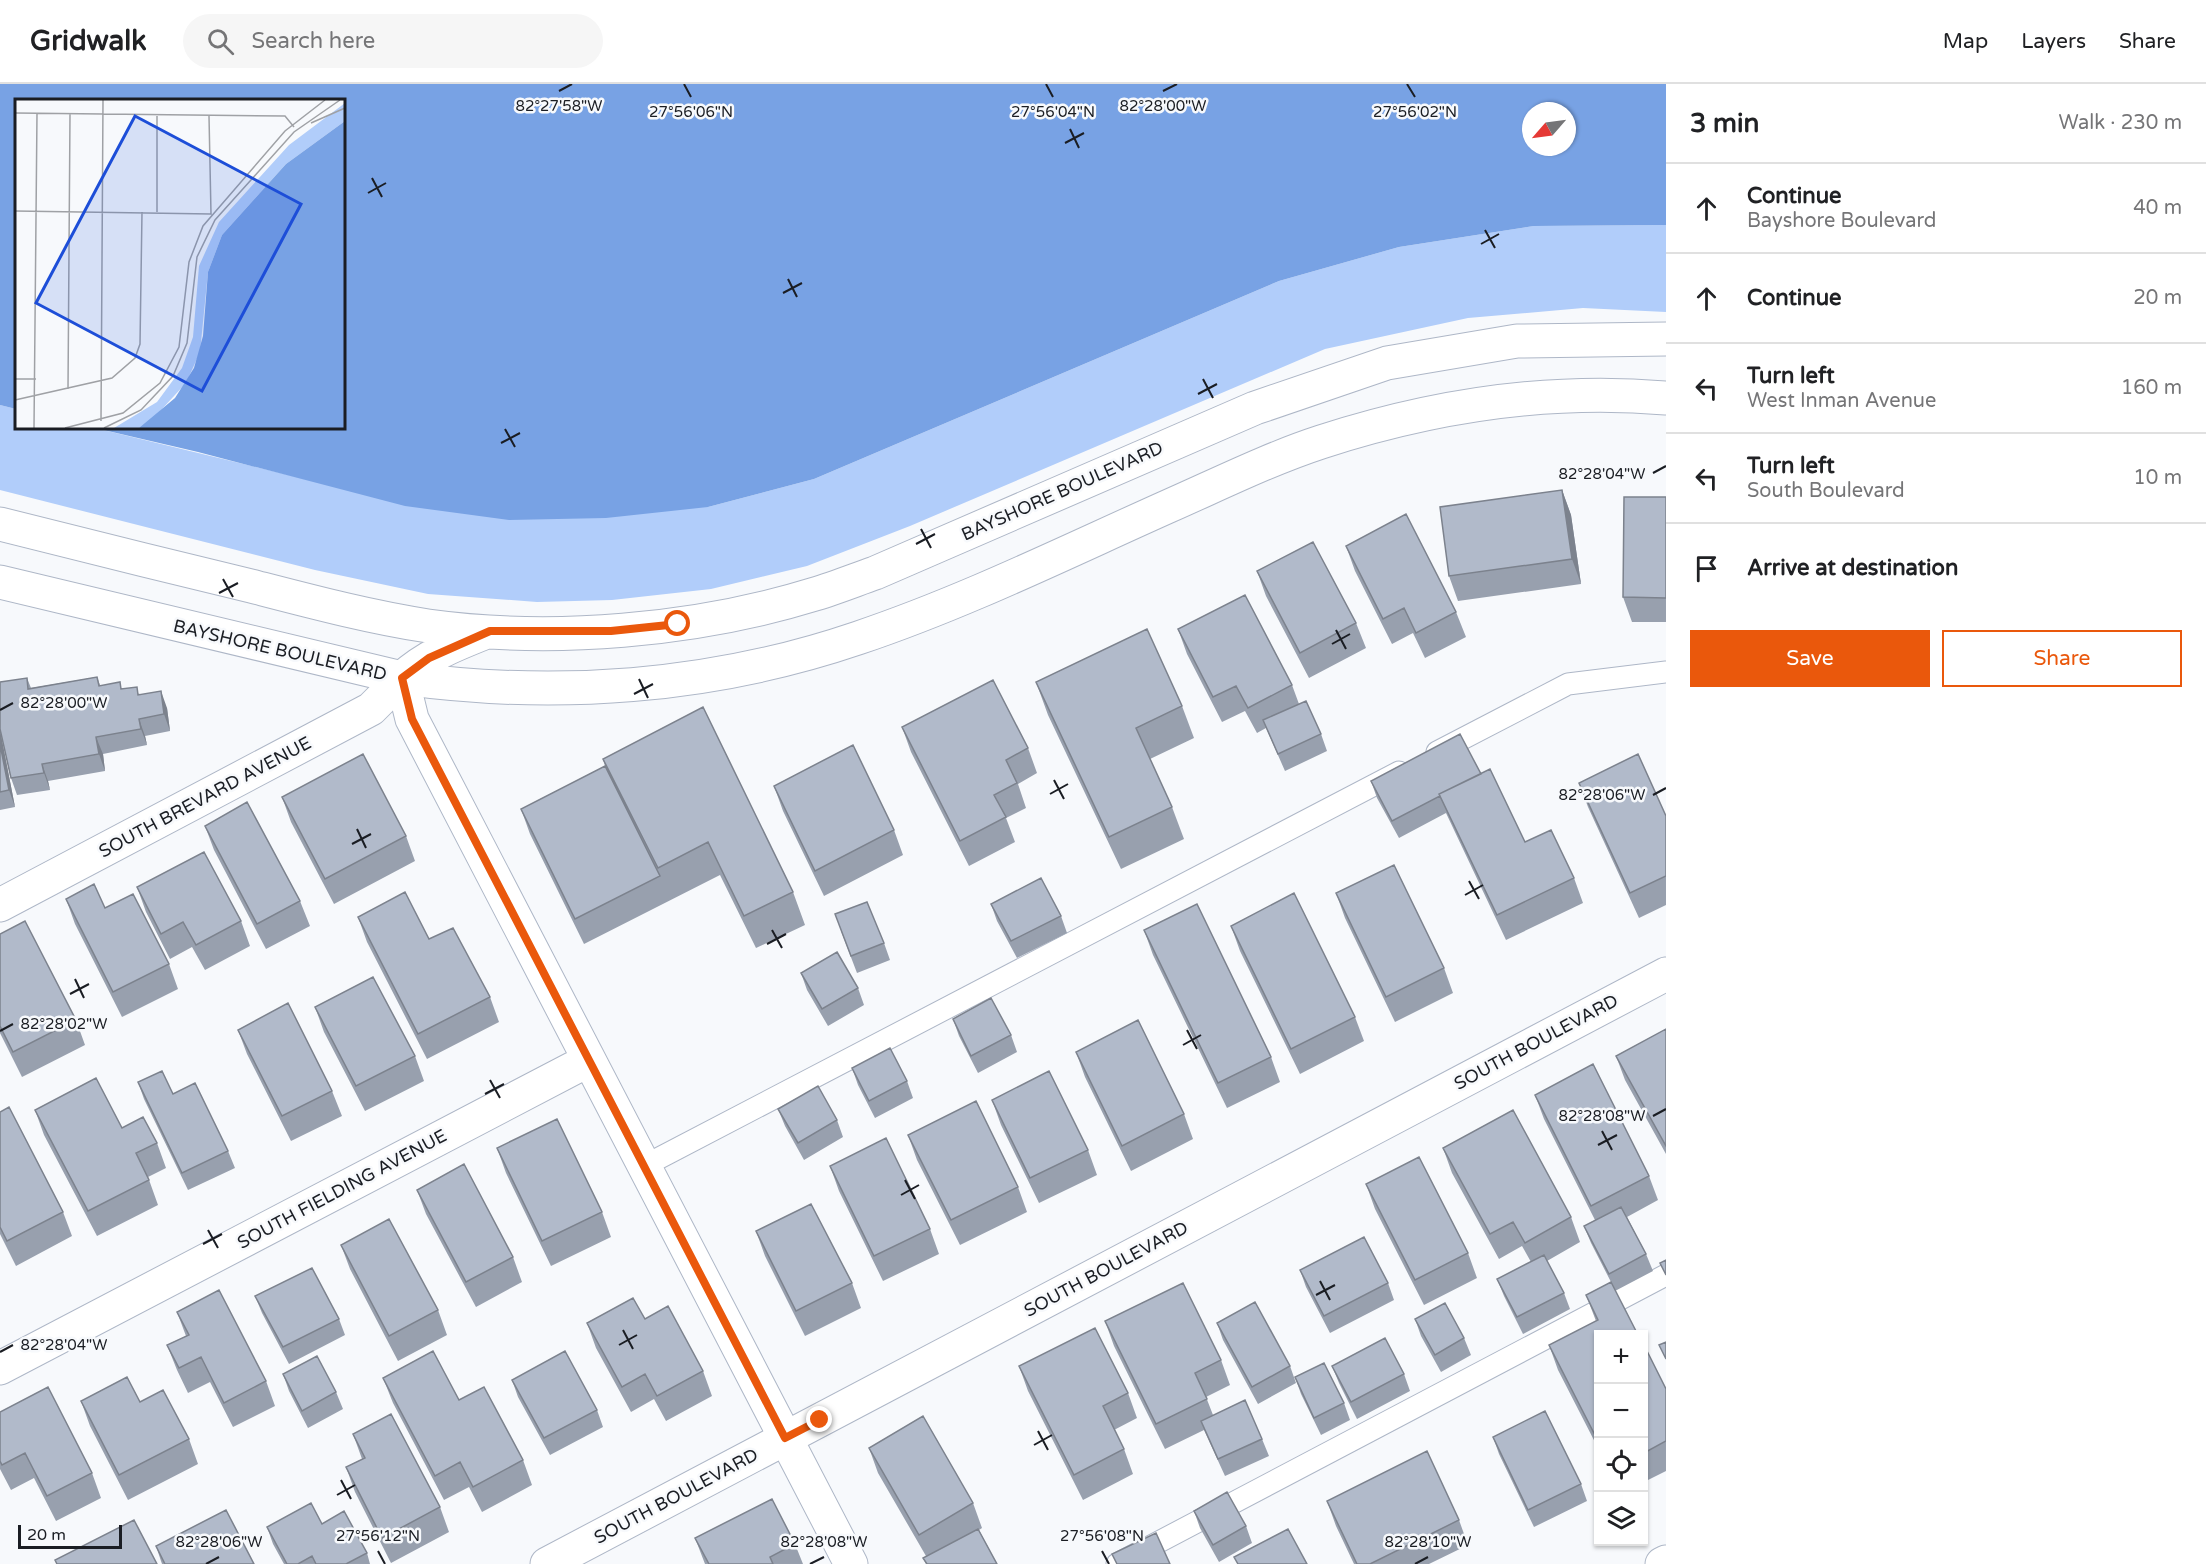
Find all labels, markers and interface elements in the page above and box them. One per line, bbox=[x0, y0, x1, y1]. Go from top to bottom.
search box bbox=[183, 14, 603, 68]
text: Gridwalk bbox=[30, 24, 147, 58]
icon: search bbox=[204, 25, 237, 58]
text: Search here bbox=[252, 28, 375, 54]
text: Map bbox=[1943, 29, 1988, 54]
text: Layers bbox=[2021, 29, 2086, 54]
text: Share bbox=[2119, 29, 2176, 54]
text: 82°27'58"W bbox=[516, 97, 602, 115]
text: 82°28'00"W bbox=[1120, 97, 1206, 115]
inset map bbox=[15, 99, 345, 429]
north arrow bbox=[1522, 102, 1576, 156]
text: 27°56'06"N bbox=[649, 103, 733, 121]
text: 27°56'04"N bbox=[1011, 103, 1095, 121]
text: 27°56'02"N bbox=[1373, 103, 1457, 121]
text: 3 min bbox=[1690, 108, 1759, 139]
text: Walk · 230 m bbox=[2059, 111, 2182, 135]
text: Continue bbox=[1747, 183, 1842, 209]
icon: ahead bbox=[1690, 192, 1723, 225]
text: 40 m bbox=[2133, 196, 2182, 220]
text: Bayshore Boulevard bbox=[1747, 209, 1936, 233]
icon: ahead bbox=[1690, 282, 1723, 315]
text: Continue bbox=[1747, 285, 1842, 311]
text: 20 m bbox=[2133, 286, 2182, 310]
text: Turn left bbox=[1747, 363, 1835, 389]
icon: left bbox=[1690, 372, 1723, 405]
text: 160 m bbox=[2121, 376, 2182, 400]
text: West Inman Avenue bbox=[1747, 389, 1936, 413]
street label: BAYSHORE BOULEVARD bbox=[958, 437, 1166, 545]
text: Turn left bbox=[1747, 453, 1835, 479]
icon: left bbox=[1690, 462, 1723, 495]
text: 82°28'04"W bbox=[1559, 465, 1645, 483]
text: 10 m bbox=[2133, 466, 2182, 490]
text: South Boulevard bbox=[1747, 479, 1905, 503]
icon: arrive bbox=[1690, 552, 1723, 585]
text: Arrive at destination bbox=[1747, 555, 1958, 581]
route start bbox=[664, 610, 690, 636]
street label: BAYSHORE BOULEVARD bbox=[171, 615, 389, 685]
button: Save bbox=[1690, 630, 1930, 687]
button: Share bbox=[1942, 630, 2182, 687]
text: 82°28'00"W bbox=[21, 694, 107, 712]
street label: SOUTH BREVARD AVENUE bbox=[95, 731, 315, 863]
text: 82°28'06"W bbox=[1559, 786, 1645, 804]
street label: SOUTH BOULEVARD bbox=[1450, 989, 1622, 1095]
text: 82°28'02"W bbox=[21, 1015, 107, 1033]
text: 82°28'08"W bbox=[1559, 1107, 1645, 1125]
street label: SOUTH FIELDING AVENUE bbox=[233, 1124, 451, 1254]
street label: SOUTH BOULEVARD bbox=[1020, 1216, 1192, 1322]
map controls bbox=[1594, 1330, 1648, 1546]
button: + bbox=[1594, 1330, 1648, 1384]
text: 82°28'04"W bbox=[21, 1336, 107, 1354]
button: − bbox=[1594, 1384, 1648, 1438]
route end bbox=[806, 1406, 832, 1432]
button: locate bbox=[1594, 1438, 1648, 1492]
street label: SOUTH BOULEVARD bbox=[590, 1443, 762, 1549]
button: layers bbox=[1594, 1492, 1648, 1546]
scale bar bbox=[18, 1522, 122, 1550]
text: 20 m bbox=[27, 1525, 66, 1545]
text: 27°56'12"N bbox=[336, 1527, 420, 1545]
text: 27°56'08"N bbox=[1060, 1527, 1144, 1545]
text: 82°28'06"W bbox=[176, 1533, 262, 1551]
text: 82°28'08"W bbox=[781, 1533, 867, 1551]
text: 82°28'10"W bbox=[1385, 1533, 1471, 1551]

